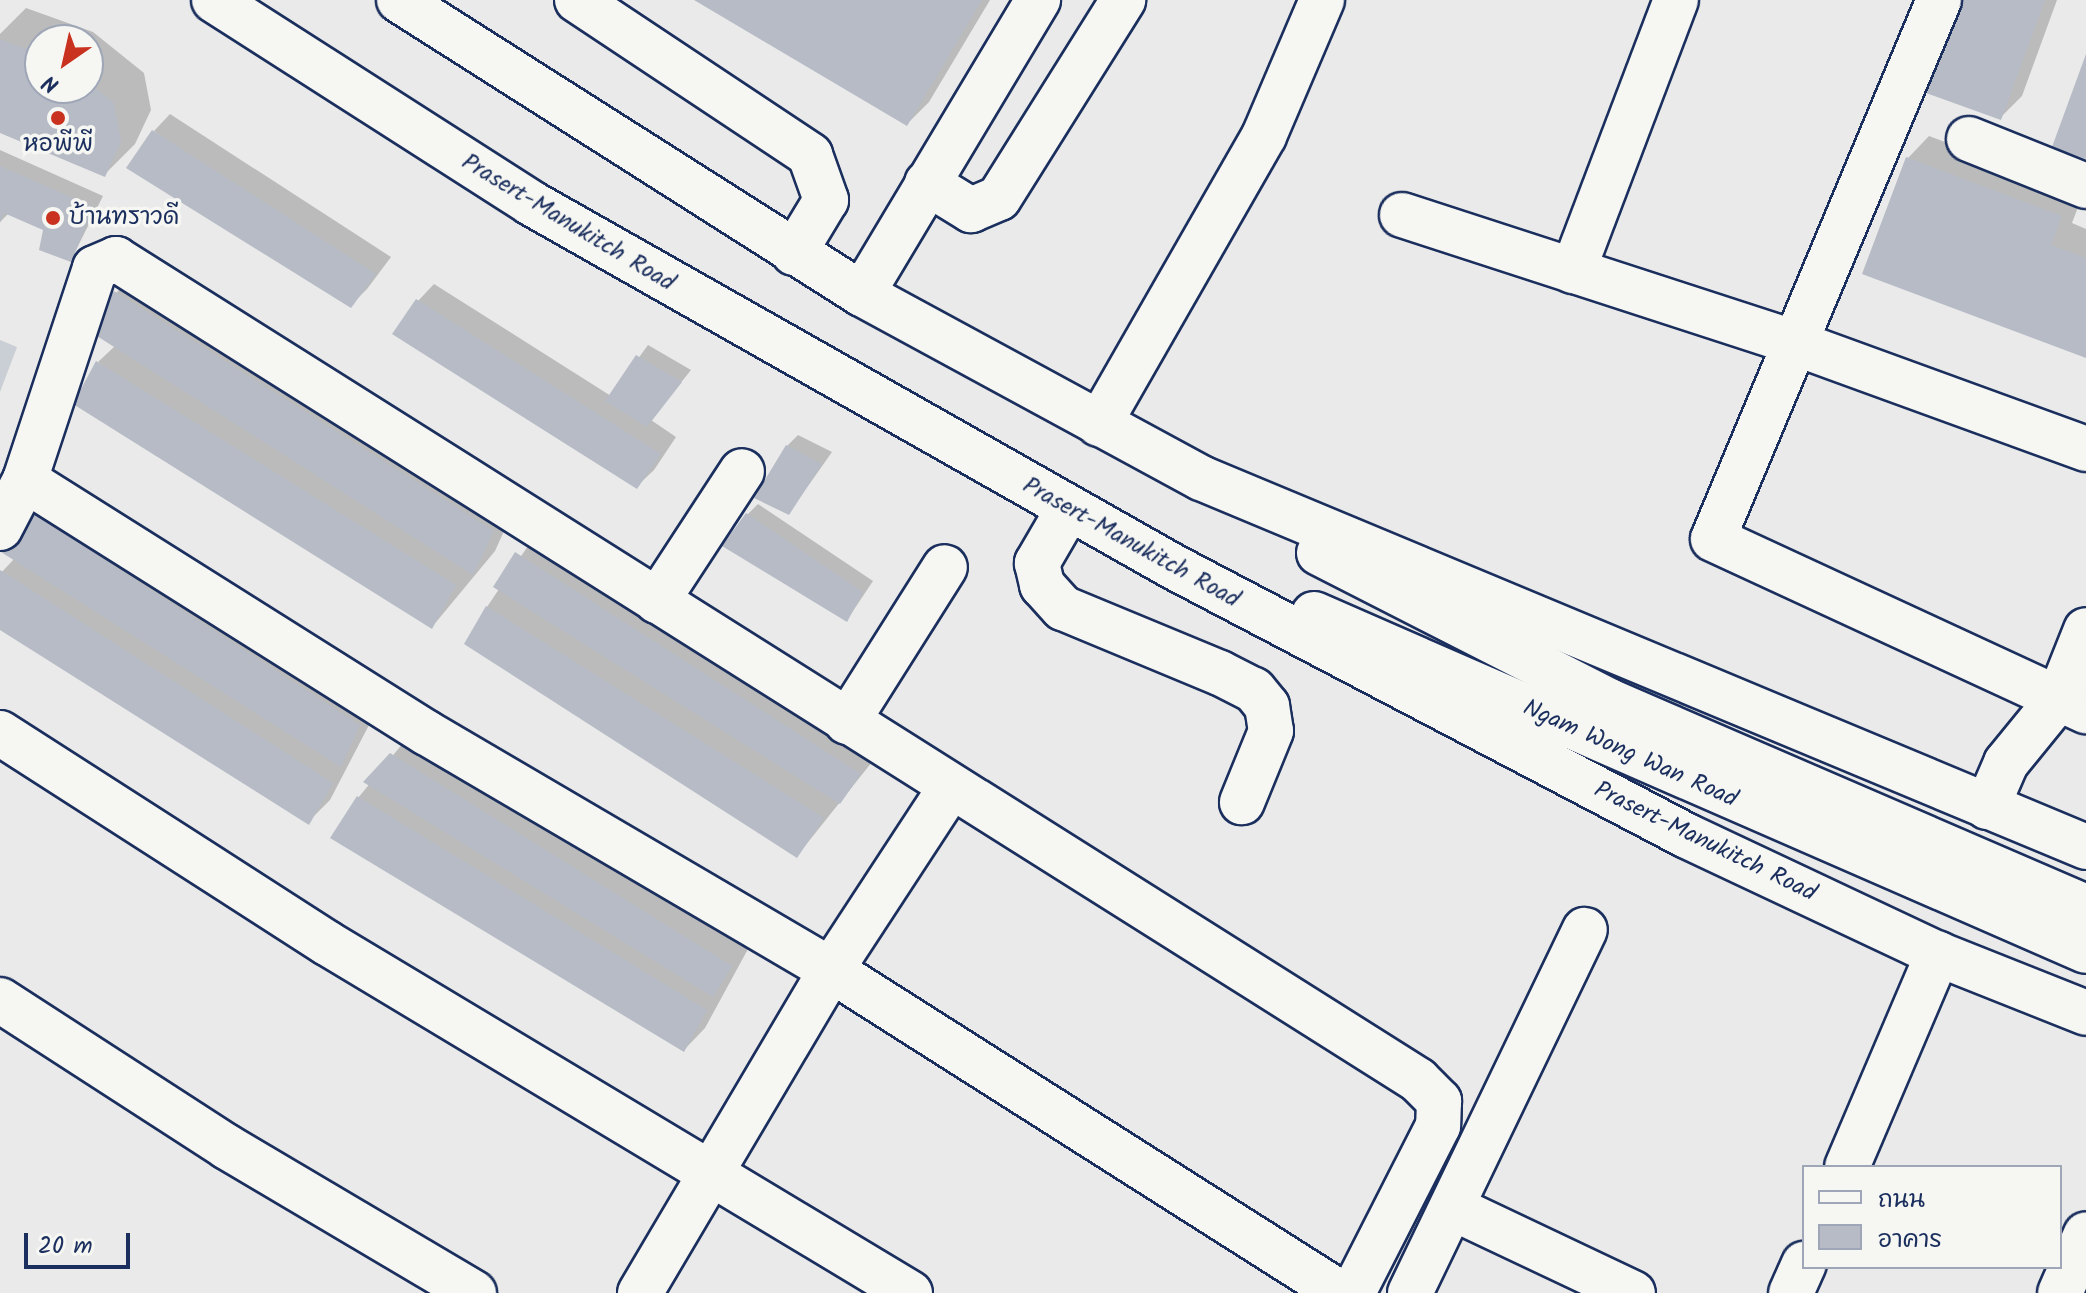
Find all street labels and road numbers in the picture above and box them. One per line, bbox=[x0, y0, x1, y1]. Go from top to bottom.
street label: Prasert-Manukitch Road bbox=[456, 148, 680, 298]
street label: Prasert-Manukitch Road bbox=[1018, 471, 1244, 615]
street label: Ngam Wong Wan Road bbox=[1518, 694, 1742, 814]
street label: Prasert-Manukitch Road bbox=[1589, 776, 1821, 908]

